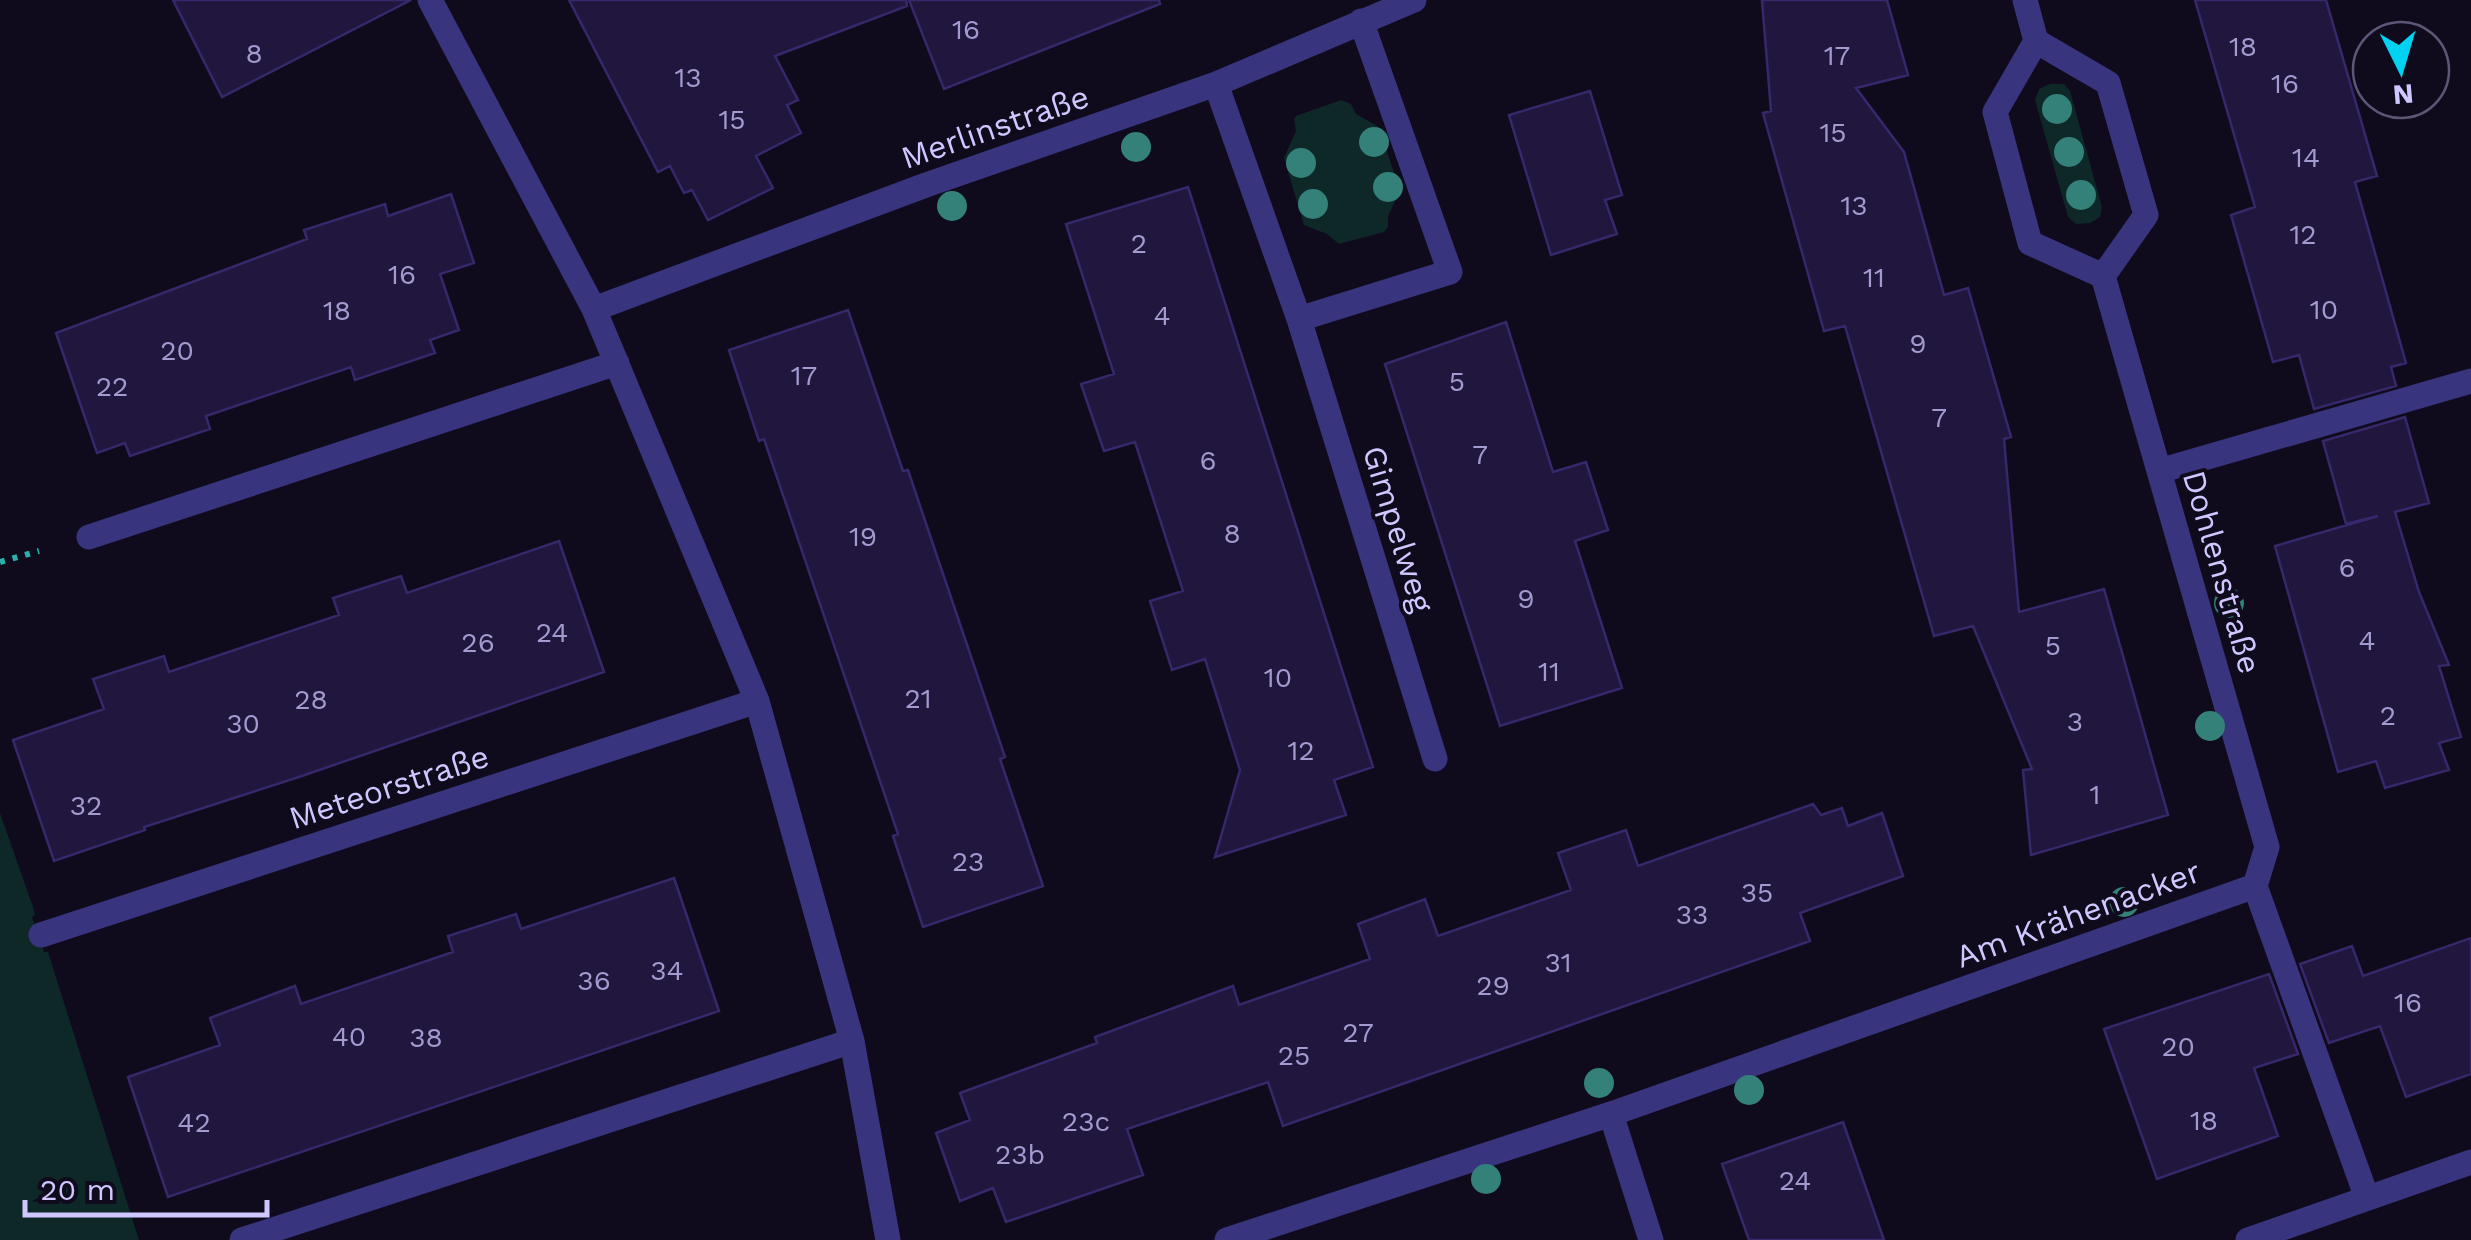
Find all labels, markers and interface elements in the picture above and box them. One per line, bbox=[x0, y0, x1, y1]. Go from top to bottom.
house number: 16 bbox=[952, 13, 980, 46]
north arrow bbox=[2351, 20, 2451, 120]
house number: 18 bbox=[2229, 30, 2257, 63]
house number: 8 bbox=[245, 37, 263, 70]
house number: 17 bbox=[1824, 39, 1850, 72]
house number: 13 bbox=[674, 61, 702, 94]
house number: 16 bbox=[2271, 67, 2299, 100]
street label: Merlinstraße bbox=[896, 77, 1094, 177]
text: N bbox=[2391, 77, 2415, 112]
house number: 15 bbox=[718, 103, 746, 136]
house number: 15 bbox=[1819, 116, 1847, 149]
house number: 14 bbox=[2292, 141, 2320, 174]
house number: 13 bbox=[1840, 189, 1868, 222]
house number: 12 bbox=[2289, 218, 2317, 251]
house number: 2 bbox=[1131, 227, 1147, 260]
house number: 16 bbox=[388, 258, 416, 291]
house number: 11 bbox=[1863, 261, 1885, 294]
house number: 10 bbox=[2310, 293, 2338, 326]
house number: 18 bbox=[323, 294, 351, 327]
house number: 4 bbox=[1153, 299, 1171, 332]
house number: 9 bbox=[1909, 327, 1927, 360]
house number: 20 bbox=[160, 334, 194, 367]
house number: 17 bbox=[791, 359, 817, 392]
house number: 5 bbox=[1449, 365, 1465, 398]
house number: 22 bbox=[96, 370, 128, 403]
house number: 7 bbox=[1931, 401, 1947, 434]
house number: 7 bbox=[1472, 438, 1488, 471]
street label: Gimpelweg bbox=[1355, 441, 1442, 618]
house number: 6 bbox=[1199, 444, 1217, 477]
street label: Dohlenstraße bbox=[2175, 466, 2269, 678]
house number: 8 bbox=[1223, 517, 1241, 550]
house number: 19 bbox=[849, 520, 877, 553]
house number: 6 bbox=[2338, 551, 2356, 584]
house number: 9 bbox=[1517, 582, 1535, 615]
house number: 24 bbox=[536, 616, 568, 649]
house number: 4 bbox=[2358, 624, 2376, 657]
house number: 26 bbox=[461, 626, 495, 659]
house number: 5 bbox=[2045, 629, 2061, 662]
house number: 11 bbox=[1538, 655, 1560, 688]
house number: 10 bbox=[1264, 661, 1292, 694]
house number: 21 bbox=[904, 682, 932, 715]
house number: 28 bbox=[294, 683, 328, 716]
house number: 2 bbox=[2380, 699, 2396, 732]
house number: 3 bbox=[2067, 705, 2083, 738]
house number: 30 bbox=[226, 707, 260, 740]
house number: 12 bbox=[1287, 734, 1315, 767]
street label: Meteorstraße bbox=[284, 737, 494, 837]
house number: 1 bbox=[2090, 778, 2100, 811]
house number: 32 bbox=[70, 789, 102, 822]
house number: 23 bbox=[952, 845, 984, 878]
street label: Am Krähenacker bbox=[1951, 852, 2205, 976]
house number: 35 bbox=[1741, 876, 1773, 909]
house number: 33 bbox=[1676, 898, 1708, 931]
house number: 31 bbox=[1544, 946, 1572, 979]
house number: 34 bbox=[650, 954, 684, 987]
house number: 36 bbox=[577, 964, 611, 997]
house number: 29 bbox=[1476, 969, 1510, 1002]
house number: 16 bbox=[2394, 986, 2422, 1019]
house number: 27 bbox=[1342, 1016, 1374, 1049]
house number: 40 bbox=[332, 1020, 366, 1053]
house number: 38 bbox=[409, 1021, 443, 1054]
house number: 20 bbox=[2161, 1030, 2195, 1063]
house number: 25 bbox=[1278, 1039, 1310, 1072]
house number: 18 bbox=[2190, 1104, 2218, 1137]
house number: 23c bbox=[1062, 1105, 1110, 1138]
house number: 42 bbox=[177, 1106, 211, 1139]
house number: 23b bbox=[995, 1138, 1045, 1171]
scale bar bbox=[25, 1155, 268, 1217]
house number: 24 bbox=[1779, 1164, 1811, 1197]
text: 20 m bbox=[40, 1172, 115, 1207]

